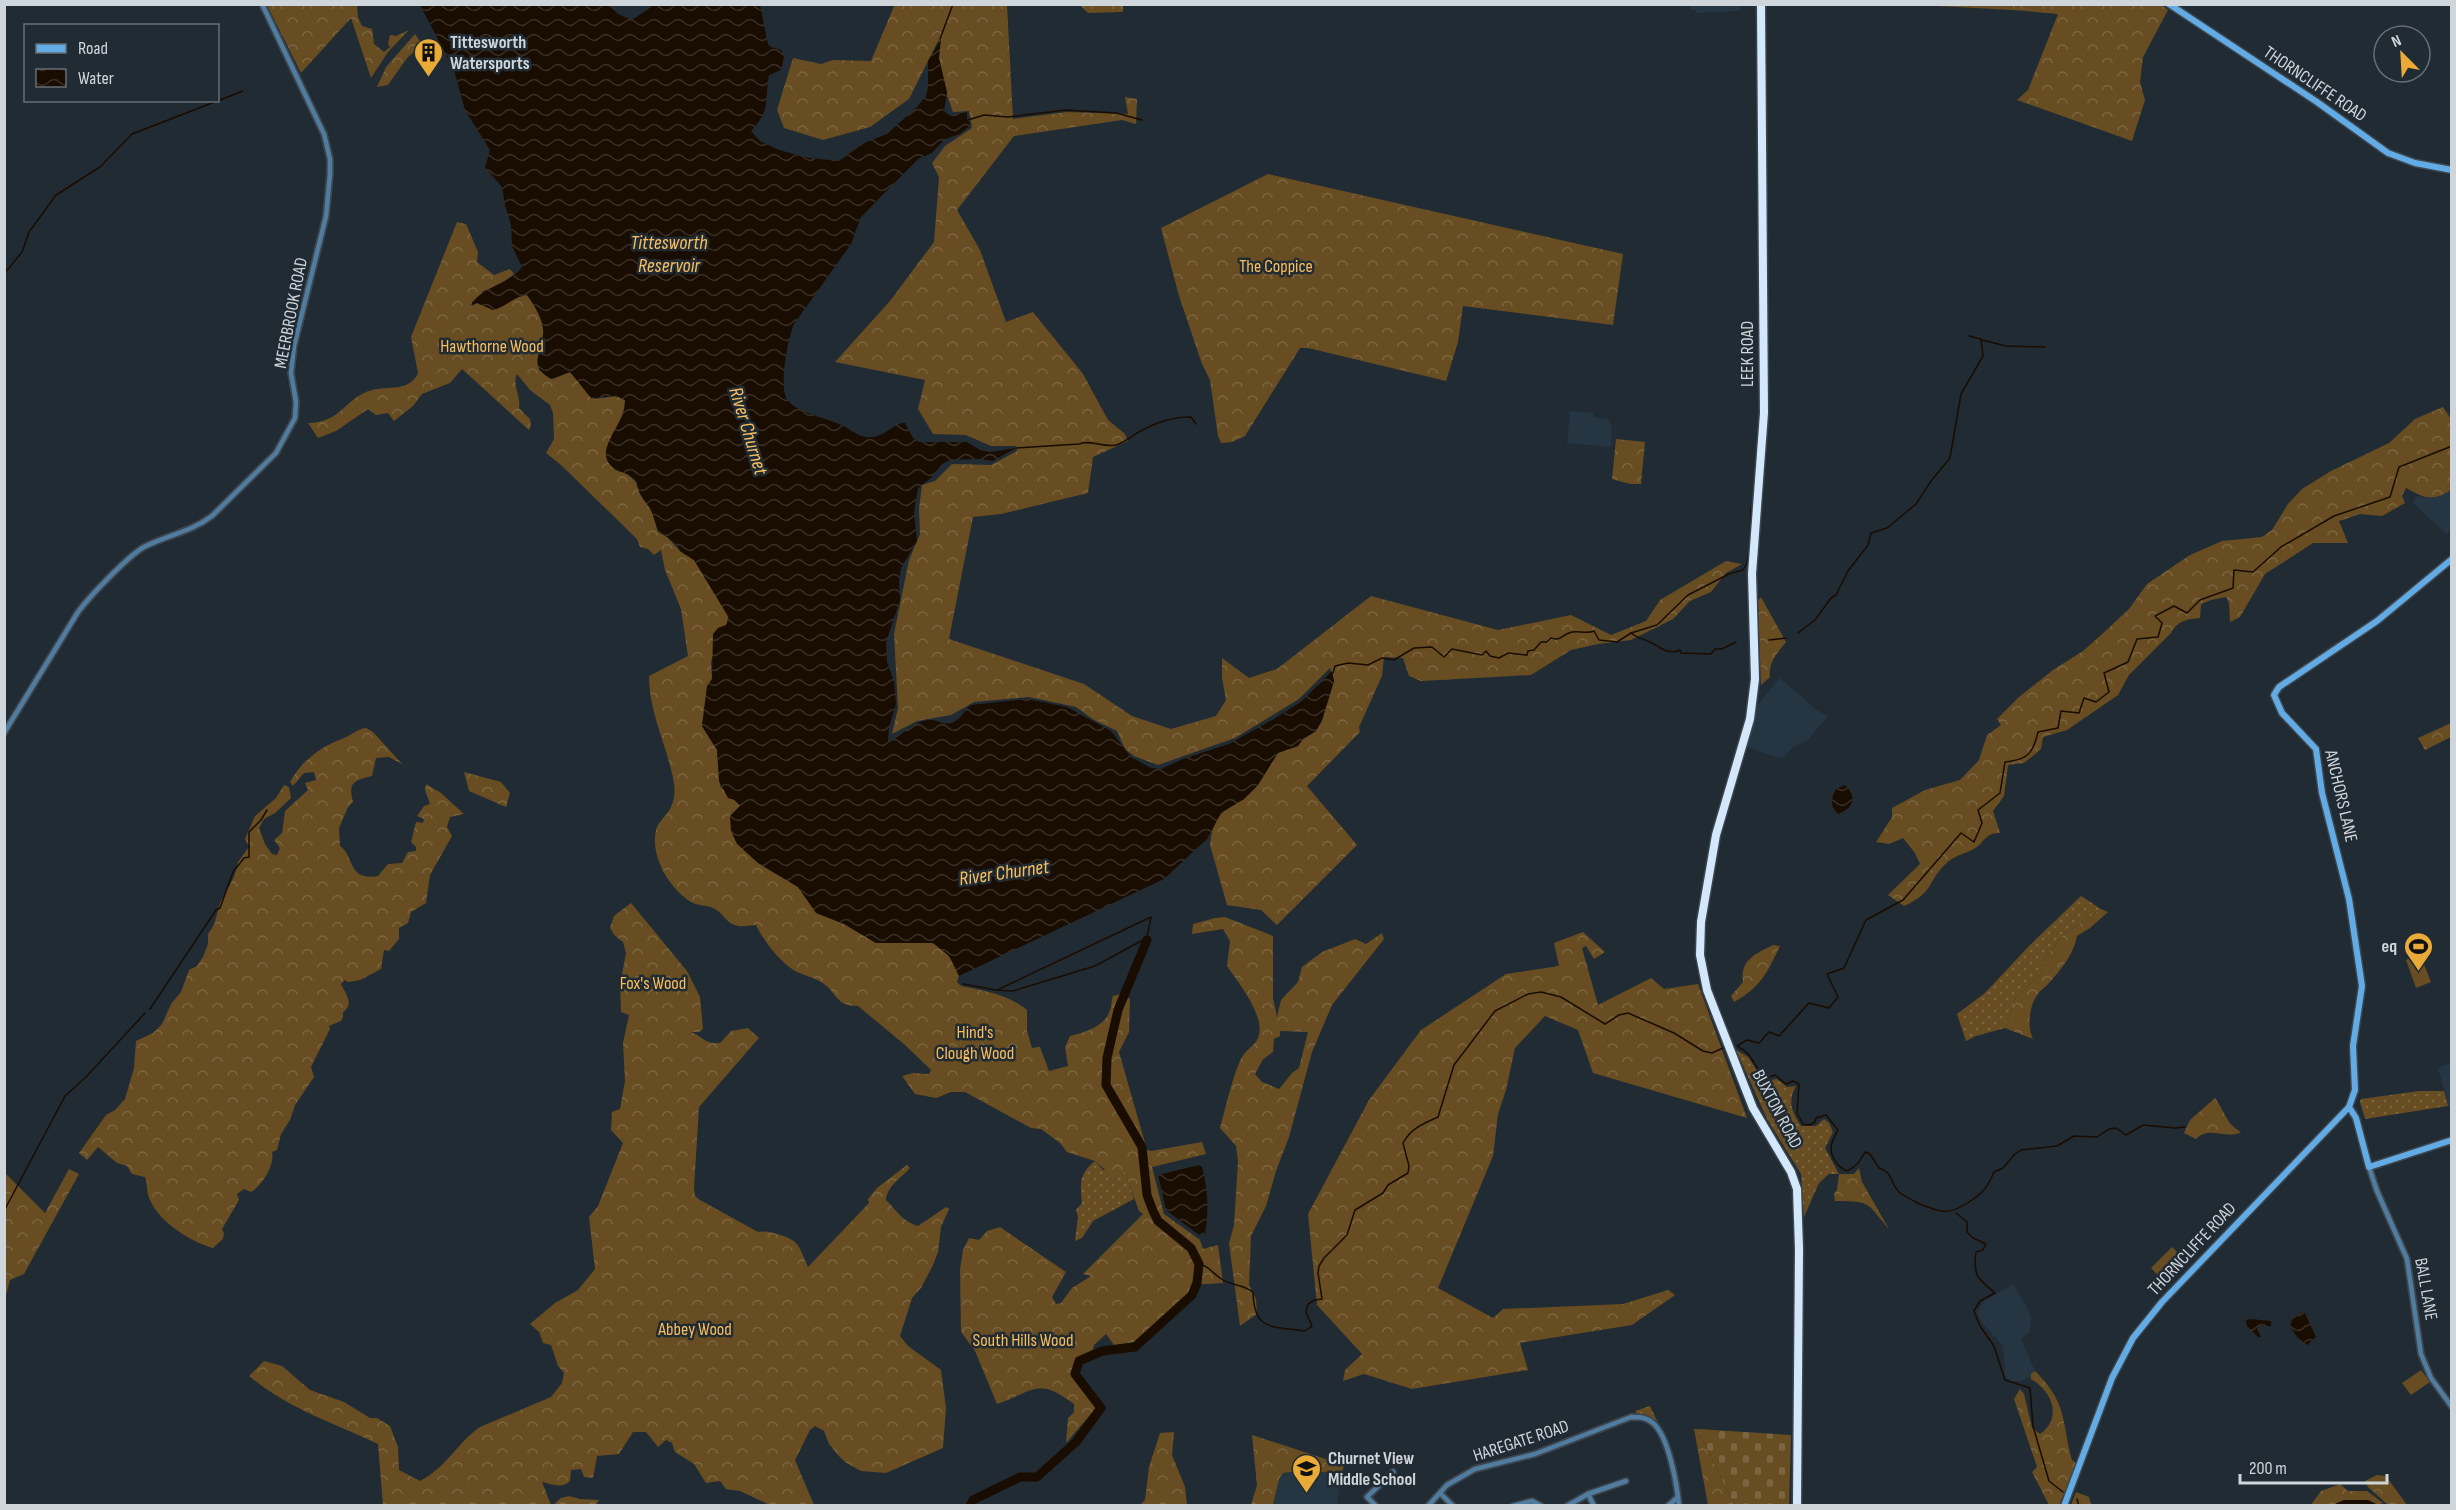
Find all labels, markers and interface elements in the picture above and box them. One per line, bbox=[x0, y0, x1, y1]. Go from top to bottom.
legend bbox=[24, 24, 219, 102]
north arrow bbox=[2372, 24, 2432, 84]
text: N bbox=[2389, 31, 2404, 52]
place label: Tittesworth Watersports bbox=[450, 32, 530, 74]
building icon: Tittesworth Watersports bbox=[413, 36, 445, 78]
text: Road bbox=[78, 38, 108, 59]
street label: THORNCLIFFE ROAD bbox=[2259, 42, 2371, 126]
text: Water bbox=[78, 68, 114, 89]
water label: Tittesworth Reservoir bbox=[630, 231, 708, 278]
street label: MEERBROOK ROAD bbox=[270, 256, 312, 370]
park label: The Coppice bbox=[1239, 256, 1313, 277]
street label: LEEK ROAD bbox=[1737, 321, 1758, 387]
park label: Hawthorne Wood bbox=[440, 336, 544, 357]
water label: River Churnet bbox=[723, 384, 773, 479]
street label: ANCHORS LANE bbox=[2320, 747, 2362, 844]
water label: River Churnet bbox=[958, 855, 1051, 891]
sports icon: eq bbox=[2402, 930, 2434, 972]
place label: eq bbox=[2381, 936, 2397, 957]
park label: Fox's Wood bbox=[620, 973, 686, 994]
park label: Hind's Clough Wood bbox=[936, 1022, 1014, 1064]
street label: BUXTON ROAD bbox=[1748, 1066, 1806, 1152]
street label: THORNCLIFFE ROAD bbox=[2143, 1198, 2241, 1300]
street label: BALL LANE bbox=[2410, 1256, 2442, 1322]
park label: Abbey Wood bbox=[657, 1319, 732, 1340]
park label: South Hills Wood bbox=[972, 1330, 1074, 1351]
street label: HAREGATE ROAD bbox=[1470, 1416, 1572, 1466]
scale bar bbox=[2240, 1447, 2387, 1485]
place label: Churnet View Middle School bbox=[1328, 1448, 1416, 1490]
school or university icon: Churnet View Middle School bbox=[1291, 1452, 1323, 1494]
text: 200 m bbox=[2249, 1458, 2287, 1479]

